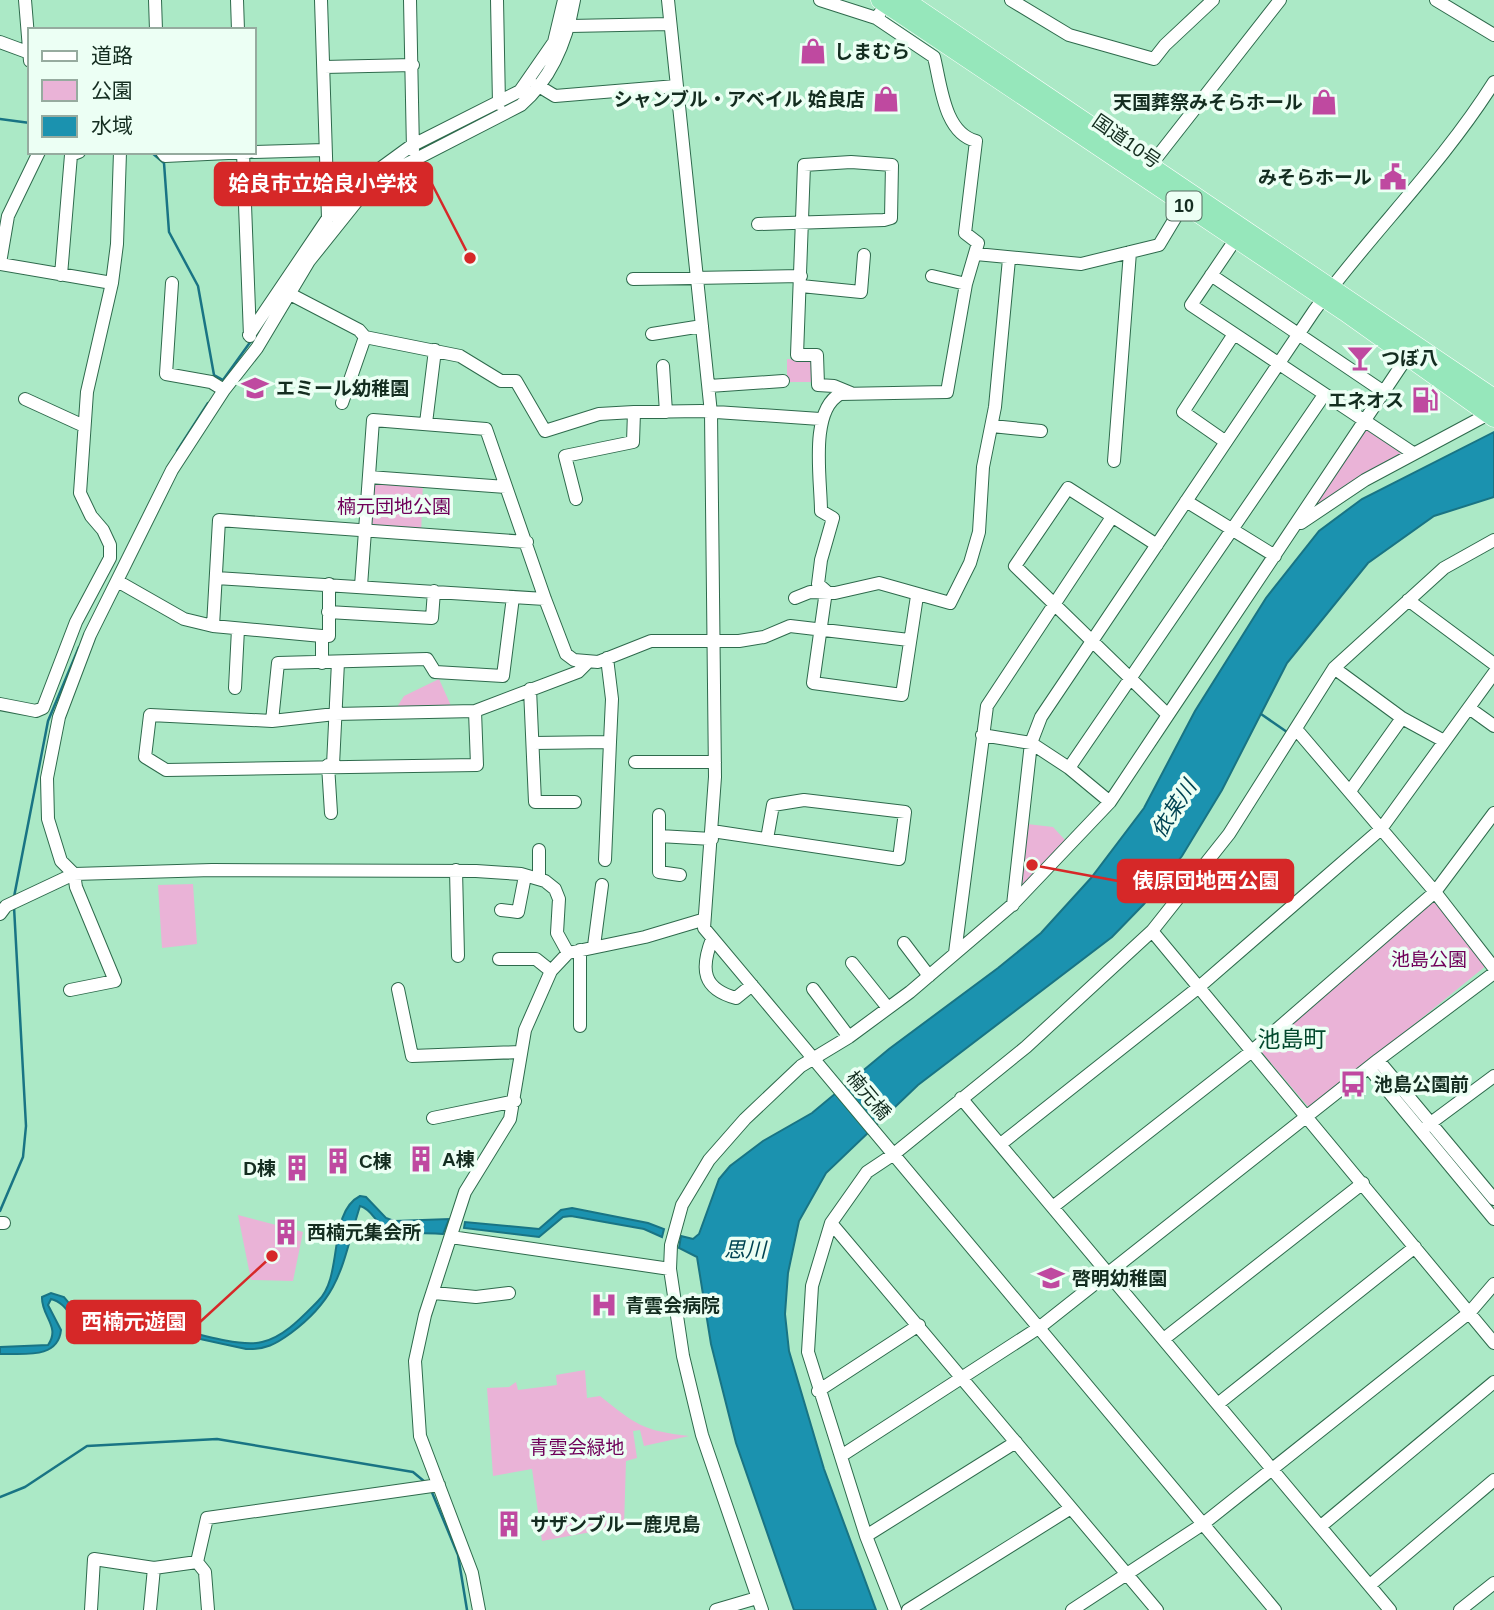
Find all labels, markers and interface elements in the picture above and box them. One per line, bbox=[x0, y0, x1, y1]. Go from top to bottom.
legend bbox=[28, 28, 256, 154]
shop icon: しまむら bbox=[798, 36, 828, 66]
place label: しまむら bbox=[834, 41, 910, 62]
text: 道路 bbox=[91, 44, 133, 67]
text: 公園 bbox=[91, 79, 133, 102]
shop icon: シャンブル・アベイル 姶良店 bbox=[871, 84, 901, 114]
shop icon: 天国葬祭みそらホール bbox=[1309, 87, 1339, 117]
place label: シャンブル・アベイル 姶良店 bbox=[614, 89, 865, 110]
place label: 天国葬祭みそらホール bbox=[1113, 92, 1303, 113]
street label: 国道10号 bbox=[1089, 110, 1165, 172]
text: 水域 bbox=[91, 114, 133, 137]
public building icon: みそらホール bbox=[1378, 162, 1408, 192]
callout: 姶良市立姶良小学校 bbox=[215, 163, 432, 205]
place label: みそらホール bbox=[1258, 167, 1372, 188]
text: 姶良市立姶良小学校 bbox=[229, 172, 418, 195]
road number: 10 bbox=[1166, 191, 1202, 220]
bar icon: つぼ八 bbox=[1345, 343, 1375, 373]
place label: つぼ八 bbox=[1381, 348, 1438, 369]
school or university icon: エミール幼稚園 bbox=[240, 373, 270, 403]
place label: エミール幼稚園 bbox=[276, 378, 409, 399]
fuel station icon: エネオス bbox=[1410, 385, 1440, 415]
place label: エネオス bbox=[1328, 390, 1404, 411]
park label: 楠元団地公園 bbox=[337, 496, 451, 517]
water label: 依某川 bbox=[1147, 774, 1201, 841]
callout: 俵原団地西公園 bbox=[1118, 860, 1293, 902]
text: 俵原団地西公園 bbox=[1133, 869, 1280, 892]
park label: 池島公園 bbox=[1391, 949, 1467, 970]
district label: 池島町 bbox=[1258, 1026, 1327, 1052]
street label: 楠元橋 bbox=[842, 1067, 895, 1124]
bus stop icon: 池島公園前 bbox=[1338, 1069, 1368, 1099]
place label: 池島公園前 bbox=[1374, 1074, 1469, 1095]
building icon: A棟 bbox=[406, 1144, 436, 1174]
building icon: C棟 bbox=[323, 1146, 353, 1176]
place label: A棟 bbox=[442, 1149, 475, 1170]
place label: C棟 bbox=[359, 1151, 392, 1172]
building icon: D棟 bbox=[282, 1153, 312, 1183]
place label: D棟 bbox=[243, 1158, 276, 1179]
building icon: 西楠元集会所 bbox=[271, 1217, 301, 1247]
place label: 西楠元集会所 bbox=[307, 1222, 421, 1243]
water label: 思川 bbox=[724, 1238, 768, 1261]
school or university icon: 啓明幼稚園 bbox=[1036, 1263, 1066, 1293]
place label: 啓明幼稚園 bbox=[1072, 1268, 1167, 1289]
hospital icon: 青雲会病院 bbox=[589, 1290, 619, 1320]
place label: 青雲会病院 bbox=[625, 1295, 720, 1316]
callout: 西楠元遊園 bbox=[67, 1301, 200, 1343]
text: 西楠元遊園 bbox=[82, 1310, 187, 1333]
park label: 青雲会緑地 bbox=[529, 1437, 625, 1458]
building icon: サザンブルー鹿児島 bbox=[494, 1509, 524, 1539]
place label: サザンブルー鹿児島 bbox=[530, 1514, 700, 1535]

